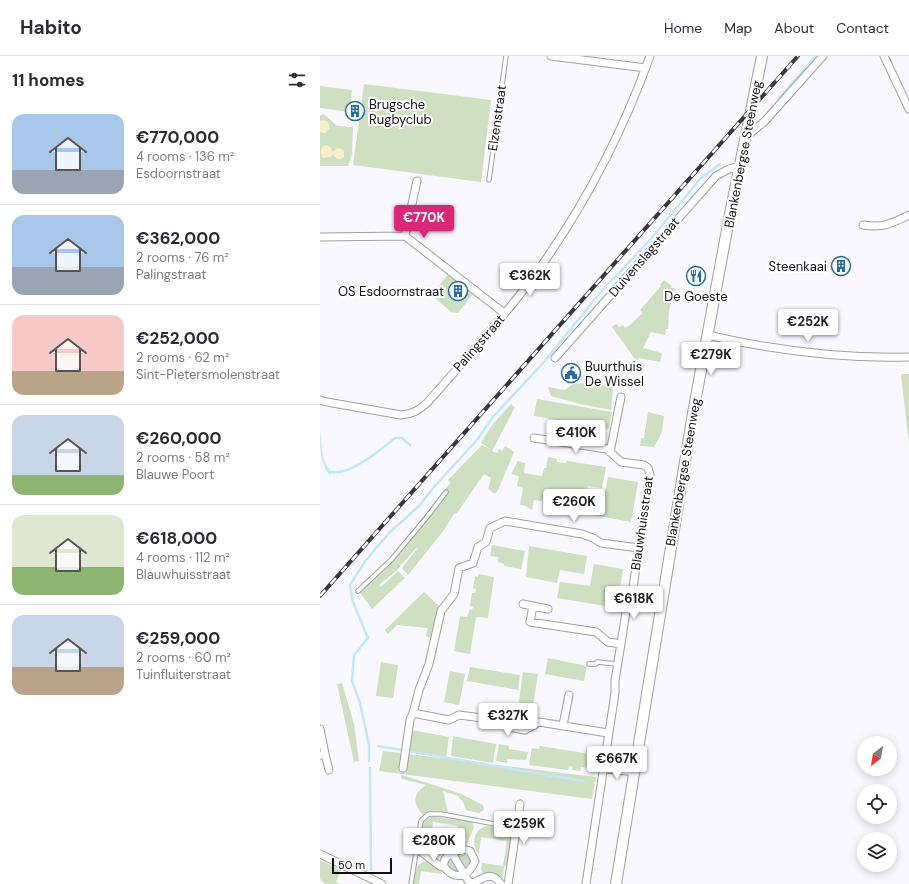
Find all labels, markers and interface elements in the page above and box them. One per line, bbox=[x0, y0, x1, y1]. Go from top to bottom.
text: Habito bbox=[20, 15, 82, 40]
text: Home bbox=[664, 19, 702, 37]
text: Map bbox=[724, 19, 752, 37]
text: About bbox=[774, 19, 814, 37]
text: Contact bbox=[836, 19, 889, 37]
text: 11 homes bbox=[12, 69, 85, 91]
icon: filters bbox=[286, 69, 308, 91]
street label: Blankenbergse Steenweg bbox=[720, 79, 766, 229]
street label: Elzenstraat bbox=[484, 84, 510, 152]
place label: Brugsche Rugbyclub bbox=[369, 96, 432, 128]
building icon: Brugsche Rugbyclub bbox=[344, 100, 366, 122]
text: €770,000 bbox=[136, 126, 219, 148]
icon: home bbox=[44, 130, 92, 178]
text: 4 rooms · 136 m² bbox=[136, 148, 234, 165]
text: Esdoornstraat bbox=[136, 165, 221, 182]
pin: €770K bbox=[396, 205, 452, 239]
text: €770K bbox=[403, 209, 445, 226]
street label: Duivenslagstraat bbox=[605, 214, 683, 300]
text: €362,000 bbox=[136, 227, 220, 249]
icon: home bbox=[44, 231, 92, 279]
text: 2 rooms · 76 m² bbox=[136, 249, 229, 266]
building icon: Steenkaai bbox=[830, 255, 852, 277]
place label: Steenkaai bbox=[769, 258, 827, 275]
pin: €362K bbox=[502, 263, 558, 297]
restaurant icon: De Goeste bbox=[685, 265, 707, 287]
text: Palingstraat bbox=[136, 266, 206, 283]
text: €362K bbox=[509, 267, 551, 284]
building icon: OS Esdoornstraat bbox=[447, 280, 469, 302]
place label: OS Esdoornstraat bbox=[338, 283, 444, 300]
place label: De Goeste bbox=[664, 288, 728, 305]
pin: €252K bbox=[780, 309, 836, 343]
street label: Palingstraat bbox=[450, 311, 508, 375]
text: €252K bbox=[787, 313, 829, 330]
text: €252,000 bbox=[136, 327, 220, 349]
icon: home bbox=[44, 331, 92, 379]
pin: €279K bbox=[683, 342, 739, 376]
text: €279K bbox=[690, 346, 732, 363]
text: 2 rooms · 62 m² bbox=[136, 349, 229, 366]
place label: Buurthuis De Wissel bbox=[585, 358, 644, 390]
public building icon: Buurthuis De Wissel bbox=[560, 362, 582, 384]
text: Sint-Pietersmolenstraat bbox=[136, 366, 280, 383]
street label: Blankenbergse Steenweg bbox=[662, 397, 704, 547]
pin: €410K bbox=[548, 420, 604, 454]
text: €410K bbox=[555, 424, 597, 441]
text: €260,000 bbox=[136, 427, 222, 449]
icon: home bbox=[44, 431, 92, 479]
text: 2 rooms · 58 m² bbox=[136, 449, 230, 466]
text: Blauwe Poort bbox=[136, 466, 214, 483]
street label: Blauwhuisstraat bbox=[627, 475, 657, 571]
pin: €260K bbox=[546, 489, 602, 523]
text: €260K bbox=[552, 493, 596, 510]
text: €618,000 bbox=[136, 527, 217, 549]
icon: home bbox=[44, 531, 92, 579]
text: 4 rooms · 112 m² bbox=[136, 549, 230, 566]
text: Blauwhuisstraat bbox=[136, 566, 231, 583]
pin: €618K bbox=[606, 586, 662, 620]
text: €618K bbox=[614, 590, 654, 607]
text: €259,000 bbox=[136, 627, 220, 649]
icon: home bbox=[44, 631, 92, 679]
text: 2 rooms · 60 m² bbox=[136, 649, 231, 666]
text: Tuinfluiterstraat bbox=[136, 666, 231, 683]
pin: €327K bbox=[480, 703, 536, 737]
text: €327K bbox=[488, 707, 529, 724]
north arrow bbox=[857, 736, 897, 776]
map controls bbox=[857, 736, 897, 872]
pin: €667K bbox=[589, 746, 645, 780]
text: €667K bbox=[596, 750, 638, 767]
button: locate bbox=[857, 784, 897, 824]
pin: €259K bbox=[496, 811, 552, 845]
text: €259K bbox=[503, 815, 545, 832]
pin: €280K bbox=[406, 828, 462, 862]
text: €280K bbox=[412, 832, 456, 849]
button: layers bbox=[857, 832, 897, 872]
scale bar bbox=[332, 856, 392, 875]
text: 50 m bbox=[338, 858, 365, 872]

